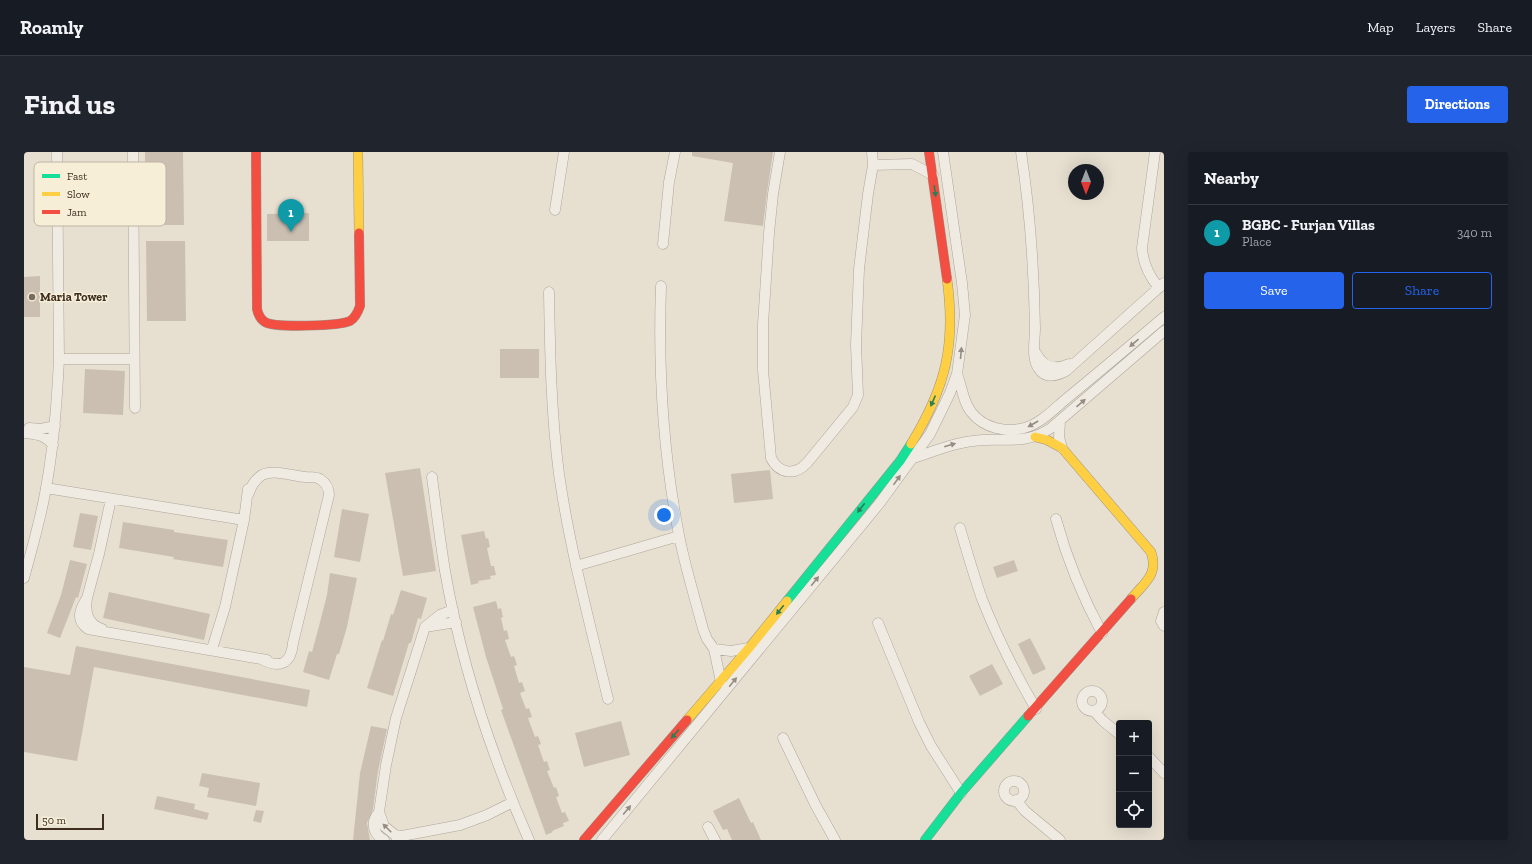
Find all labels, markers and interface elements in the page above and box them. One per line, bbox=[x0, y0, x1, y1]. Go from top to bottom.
text: Roamly bbox=[20, 16, 83, 39]
text: Map bbox=[1367, 19, 1394, 36]
text: Layers bbox=[1416, 19, 1455, 36]
text: Share bbox=[1477, 19, 1512, 36]
button: Directions bbox=[1407, 86, 1508, 123]
text: Find us bbox=[24, 88, 115, 121]
legend bbox=[34, 162, 166, 226]
north arrow bbox=[1068, 164, 1104, 200]
text: Nearby bbox=[1204, 168, 1259, 188]
text: Fast bbox=[67, 170, 88, 183]
one-way arrow bbox=[932, 184, 938, 197]
text: Slow bbox=[67, 188, 90, 201]
pin: 1 bbox=[278, 199, 304, 232]
text: Jam bbox=[67, 206, 87, 219]
text: BGBC - Furjan Villas bbox=[1242, 216, 1375, 234]
text: 1 bbox=[1214, 225, 1220, 240]
text: 340 m bbox=[1457, 225, 1492, 240]
text: Place bbox=[1242, 234, 1271, 249]
button: Save bbox=[1204, 272, 1344, 309]
button: Share bbox=[1352, 272, 1492, 309]
place label: Maria Tower bbox=[40, 290, 108, 304]
marker: Maria Tower bbox=[27, 292, 37, 302]
one-way arrow bbox=[1129, 338, 1140, 347]
one-way arrow bbox=[957, 347, 964, 359]
one-way arrow bbox=[930, 396, 936, 408]
one-way arrow bbox=[1076, 398, 1086, 407]
one-way arrow bbox=[1027, 420, 1039, 427]
one-way arrow bbox=[944, 442, 956, 448]
one-way arrow bbox=[893, 475, 901, 485]
one-way arrow bbox=[856, 502, 865, 513]
your location bbox=[654, 505, 674, 525]
one-way arrow bbox=[811, 576, 820, 587]
one-way arrow bbox=[776, 604, 784, 615]
one-way arrow bbox=[728, 676, 737, 687]
map controls bbox=[1116, 720, 1152, 828]
button: + bbox=[1116, 720, 1152, 756]
one-way arrow bbox=[670, 729, 679, 740]
button: − bbox=[1116, 756, 1152, 792]
button: locate bbox=[1116, 792, 1152, 828]
one-way arrow bbox=[622, 805, 631, 815]
scale bar bbox=[36, 812, 104, 831]
text: 50 m bbox=[42, 814, 66, 827]
one-way arrow bbox=[382, 823, 392, 833]

